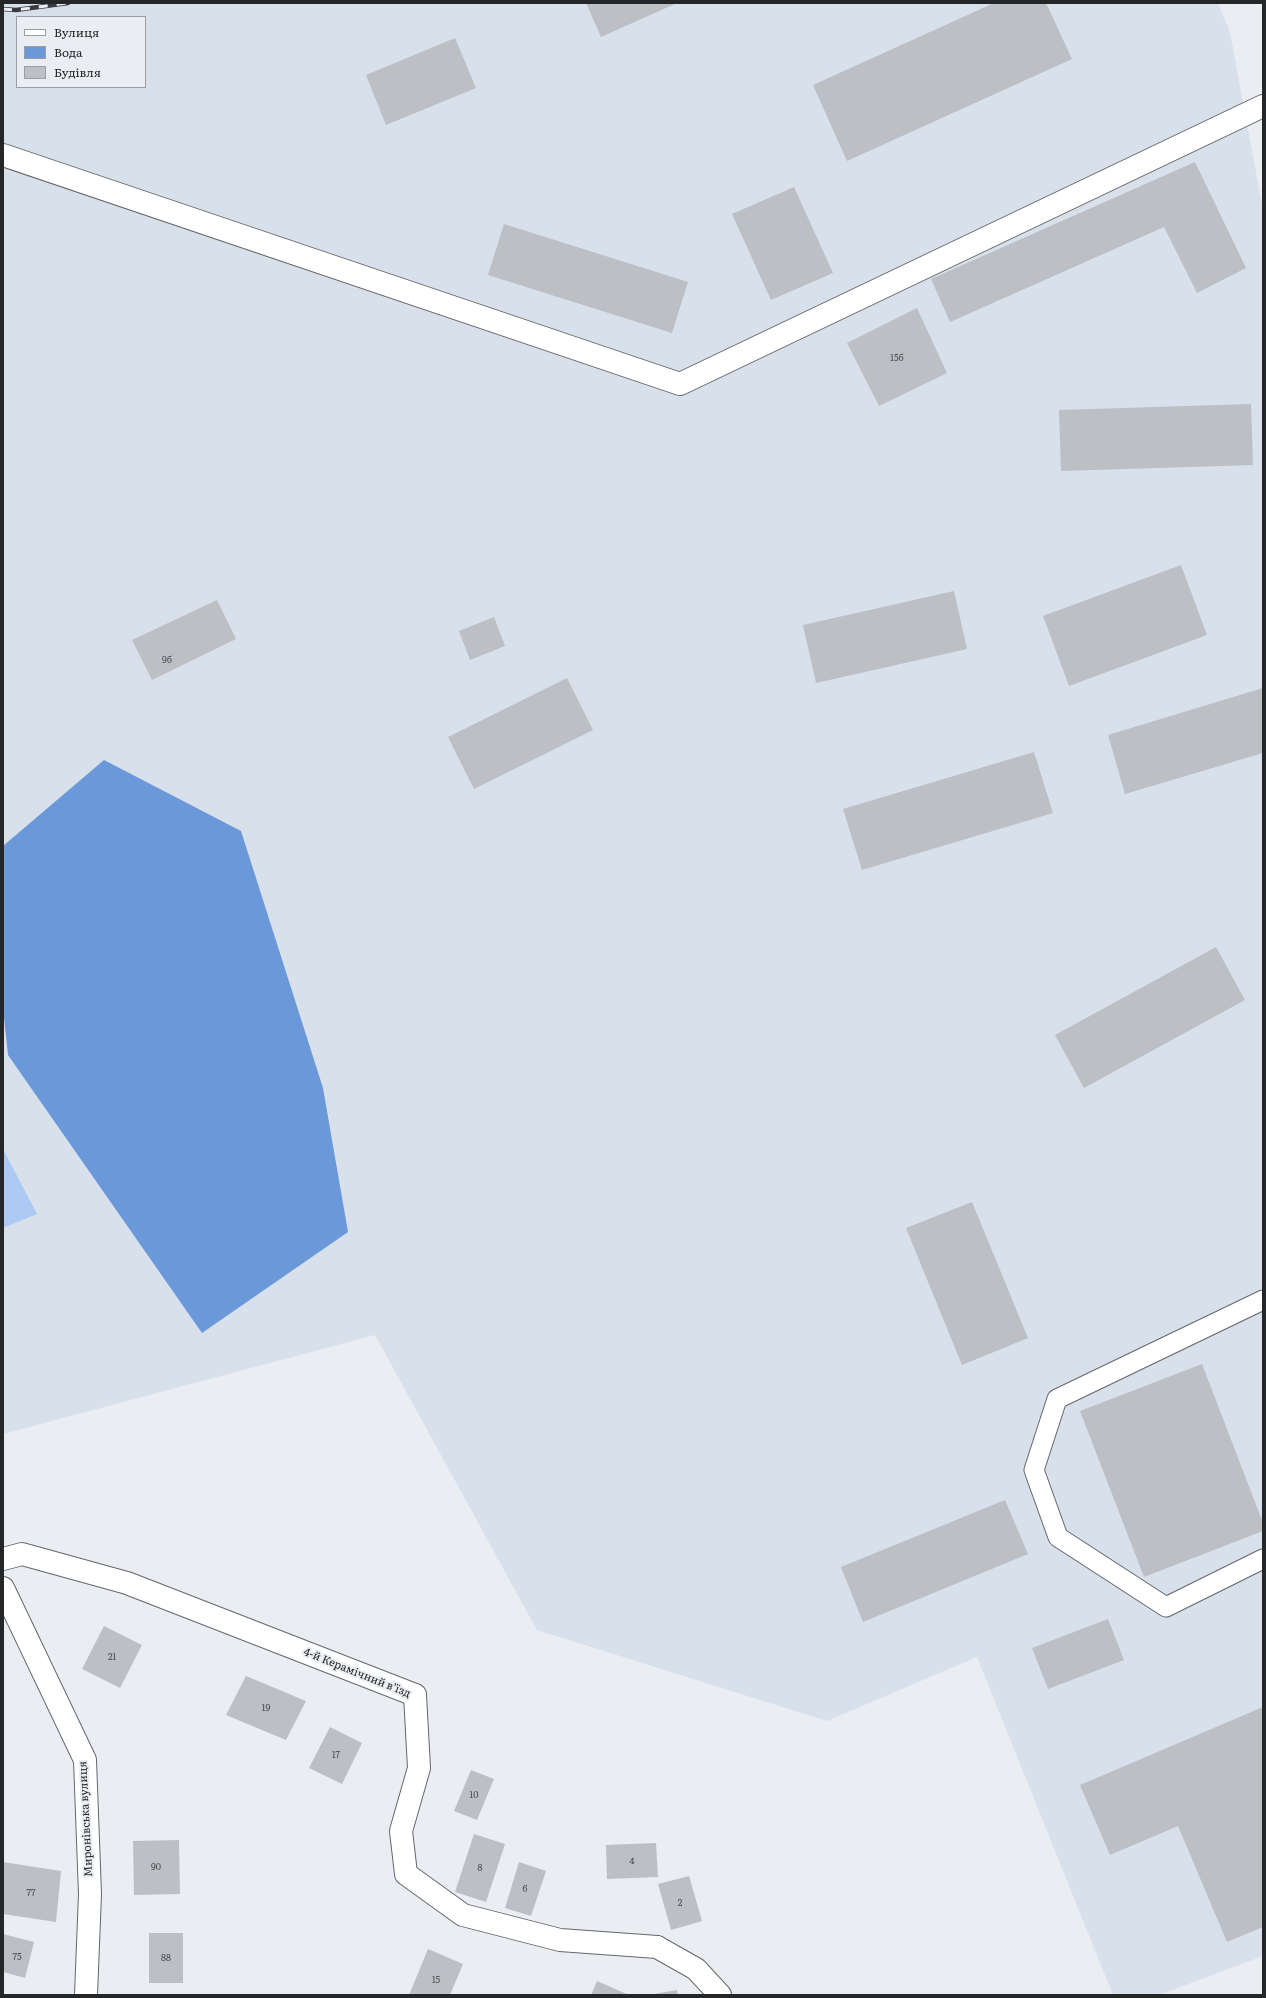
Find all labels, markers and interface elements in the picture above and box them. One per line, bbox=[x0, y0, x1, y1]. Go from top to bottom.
legend bbox=[16, 16, 146, 88]
text: Вулиця bbox=[54, 23, 99, 41]
text: Вода bbox=[54, 43, 83, 61]
text: Будівля bbox=[54, 63, 101, 81]
house number: 15б bbox=[890, 353, 904, 363]
house number: 9б bbox=[162, 655, 172, 665]
street label: 4-й Керамічний в’їзд bbox=[301, 1645, 413, 1701]
house number: 21 bbox=[108, 1652, 116, 1662]
house number: 19 bbox=[262, 1703, 270, 1713]
house number: 17 bbox=[332, 1750, 340, 1760]
street label: Миронівська вулиця bbox=[76, 1761, 96, 1877]
house number: 10 bbox=[470, 1790, 478, 1800]
house number: 4 bbox=[630, 1856, 634, 1866]
house number: 90 bbox=[151, 1862, 161, 1872]
house number: 8 bbox=[478, 1863, 482, 1873]
house number: 6 bbox=[523, 1884, 527, 1894]
house number: 77 bbox=[26, 1888, 36, 1898]
house number: 2 bbox=[678, 1898, 682, 1908]
house number: 75 bbox=[13, 1952, 21, 1962]
house number: 88 bbox=[161, 1953, 171, 1963]
house number: 15 bbox=[432, 1975, 440, 1985]

